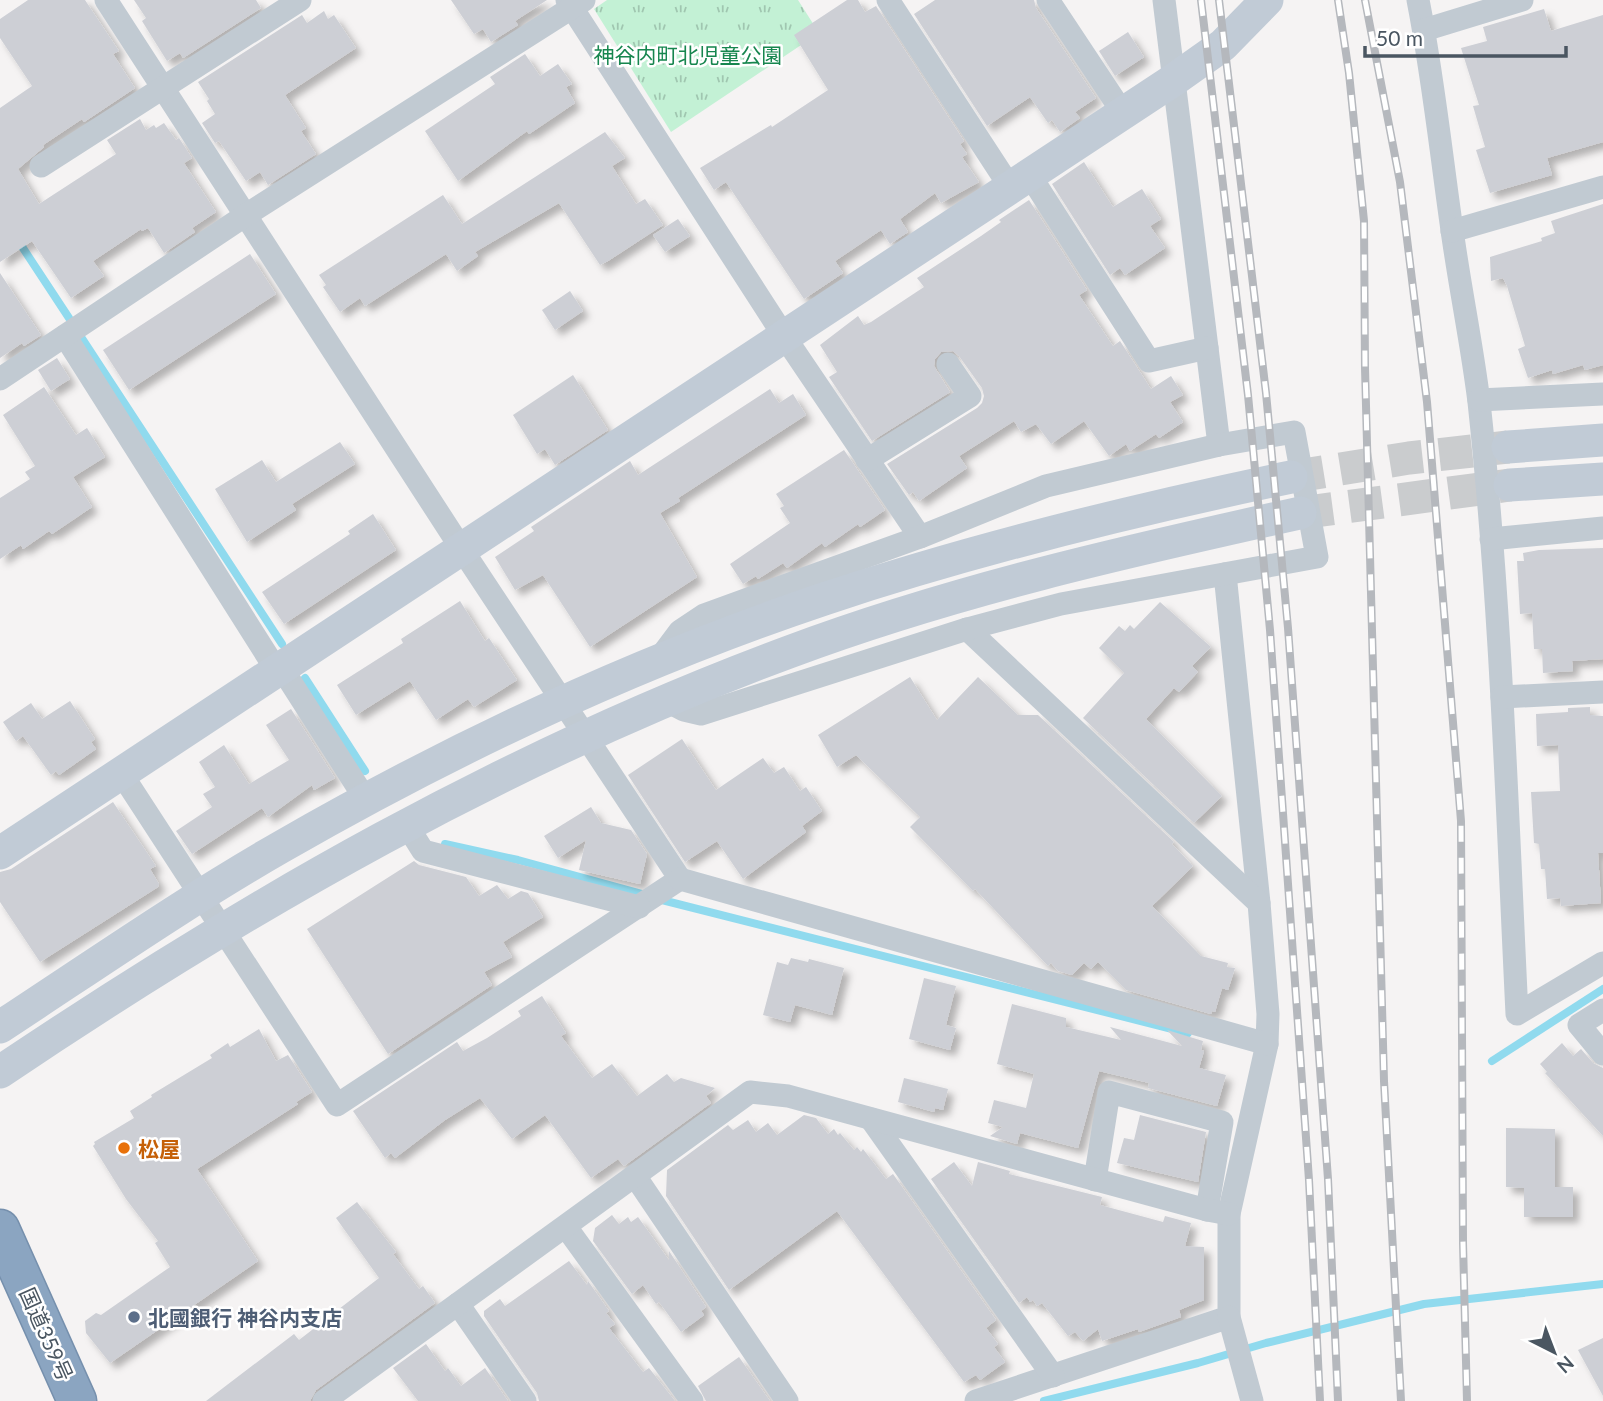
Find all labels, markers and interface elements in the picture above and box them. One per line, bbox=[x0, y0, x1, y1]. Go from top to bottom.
scale bar bbox=[1365, 14, 1566, 58]
text: 50 m bbox=[1376, 25, 1423, 50]
park label: 神谷内町北児童公園 bbox=[594, 42, 783, 67]
place label: 松屋 bbox=[138, 1136, 180, 1161]
marker: 松屋 bbox=[116, 1140, 132, 1156]
street label: 国道359号 bbox=[15, 1283, 79, 1385]
place label: 北國銀行 神谷内支店 bbox=[148, 1305, 342, 1330]
marker: 北國銀行 神谷内支店 bbox=[126, 1309, 142, 1325]
north arrow bbox=[1519, 1317, 1589, 1387]
text: N bbox=[1553, 1352, 1579, 1378]

